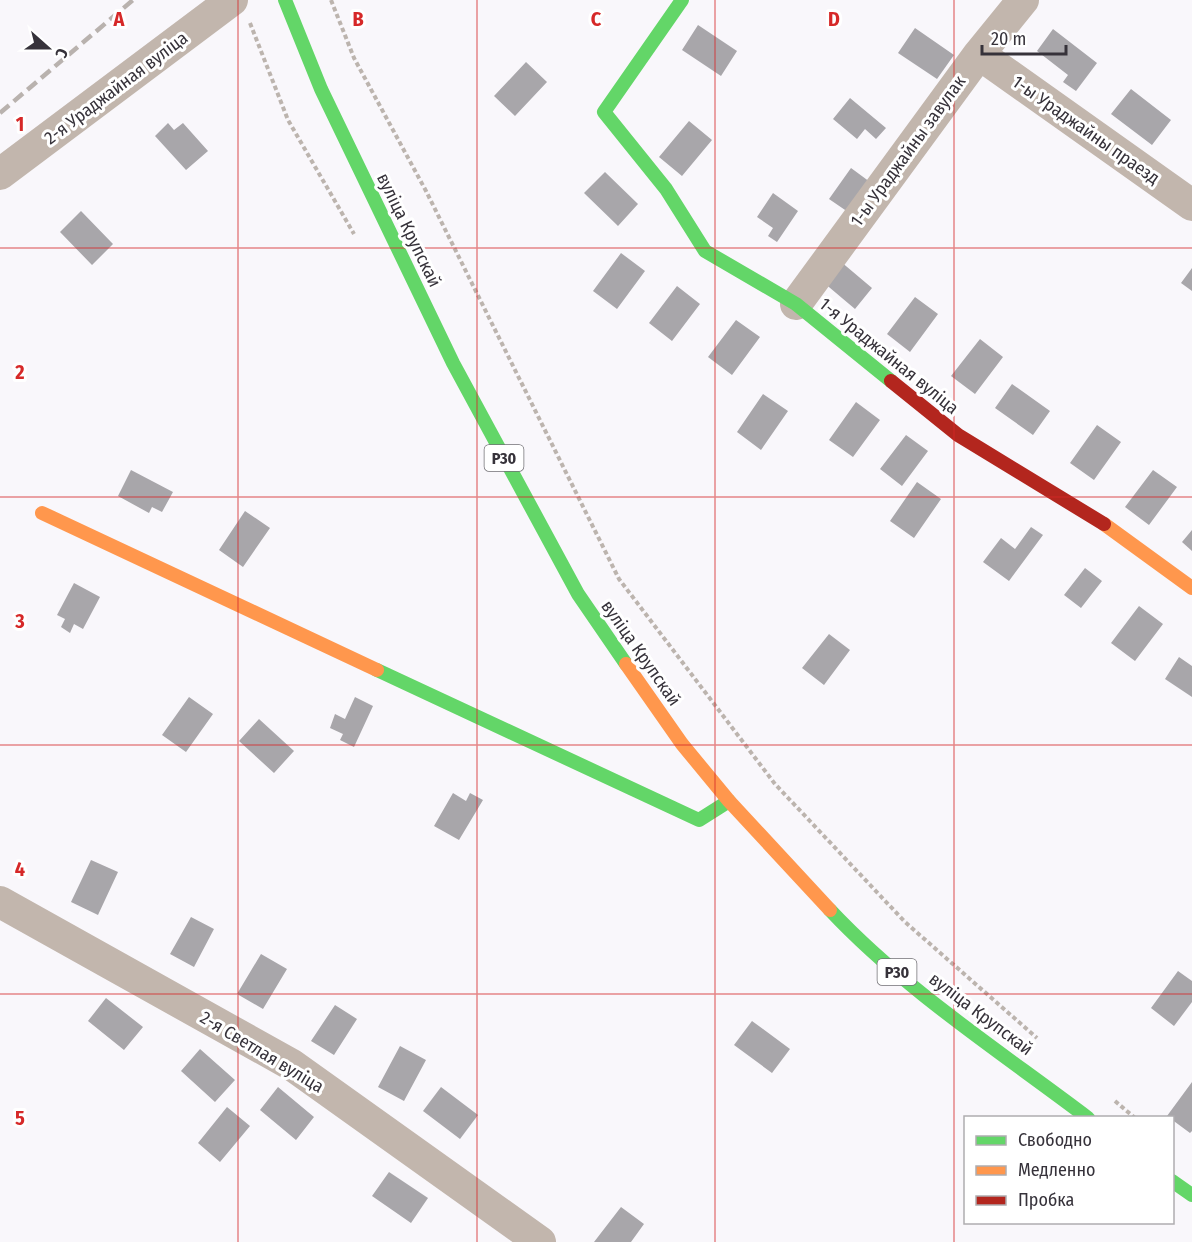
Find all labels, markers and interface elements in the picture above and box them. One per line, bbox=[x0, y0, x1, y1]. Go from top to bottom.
text: A bbox=[113, 7, 126, 31]
text: B bbox=[352, 7, 364, 31]
text: C bbox=[591, 7, 602, 31]
text: D bbox=[828, 7, 840, 31]
north arrow bbox=[18, 18, 78, 78]
scale bar bbox=[982, 18, 1066, 56]
street label: 2-я Ураджайная вуліца bbox=[40, 27, 192, 149]
text: 20 m bbox=[991, 28, 1026, 50]
text: С bbox=[51, 46, 72, 61]
street label: 1-ы Ураджайны завулак bbox=[846, 71, 970, 231]
street label: 1-ы Ураджайны праезд bbox=[1008, 71, 1164, 189]
text: 1 bbox=[16, 112, 24, 136]
street label: вуліца Крупскай bbox=[372, 169, 446, 291]
street label: 1-я Ураджайная вуліца bbox=[815, 293, 963, 419]
text: 2 bbox=[14, 360, 25, 384]
road number: Р30 bbox=[484, 445, 524, 471]
street label: вуліца Крупскай bbox=[596, 596, 686, 710]
text: 3 bbox=[14, 609, 25, 633]
text: 4 bbox=[15, 857, 25, 881]
road number: Р30 bbox=[878, 959, 916, 985]
street label: вуліца Крупскай bbox=[925, 968, 1037, 1060]
street label: 2-я Светлая вуліца bbox=[196, 1006, 328, 1098]
text: 5 bbox=[15, 1106, 25, 1130]
legend bbox=[964, 1116, 1174, 1224]
text: Свободно bbox=[1018, 1129, 1092, 1151]
text: Медленно bbox=[1018, 1159, 1096, 1181]
text: Пробка bbox=[1018, 1189, 1074, 1211]

